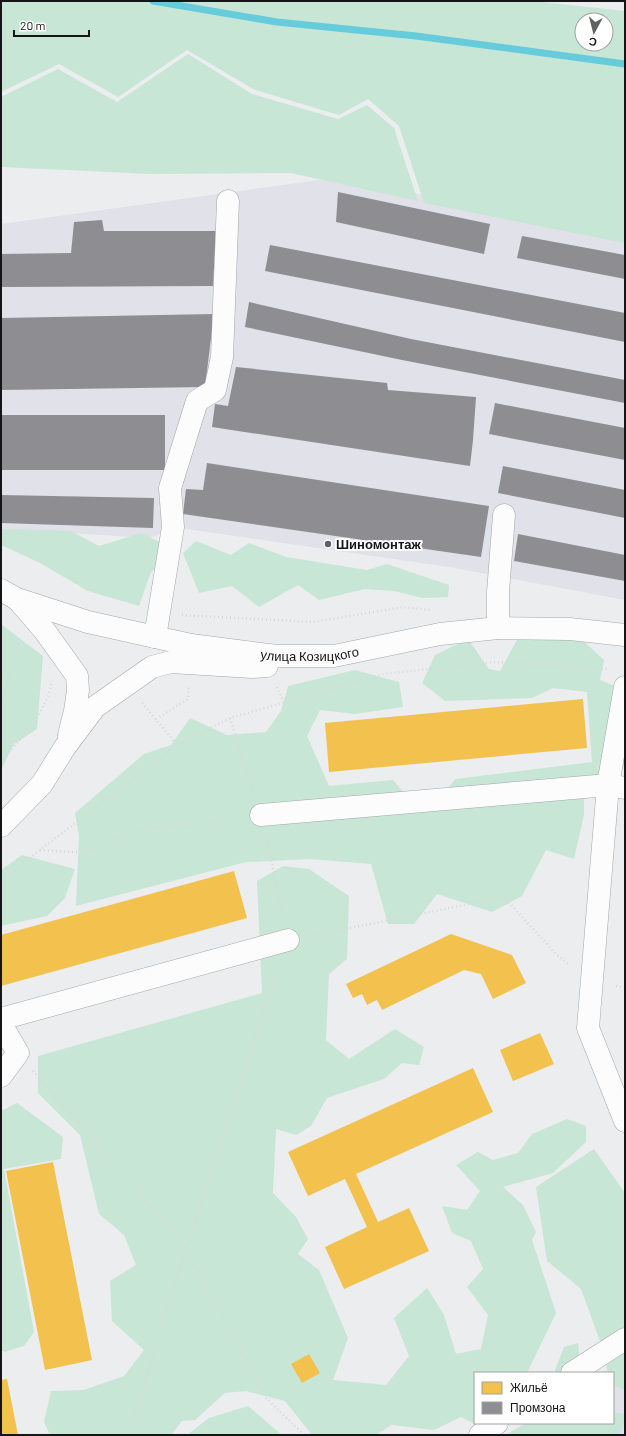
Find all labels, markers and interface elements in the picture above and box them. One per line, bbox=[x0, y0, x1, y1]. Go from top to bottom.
scale bar bbox=[14, 12, 89, 38]
north arrow bbox=[574, 12, 614, 52]
text: 20 m bbox=[20, 18, 46, 32]
text: С bbox=[588, 35, 597, 49]
place label: Шиномонтаж bbox=[336, 536, 422, 552]
marker: Шиномонтаж bbox=[323, 539, 333, 549]
street label: улица Козицкого bbox=[260, 643, 360, 664]
legend bbox=[474, 1372, 614, 1424]
text: Жильё bbox=[510, 1380, 548, 1394]
text: Промзона bbox=[510, 1400, 566, 1415]

